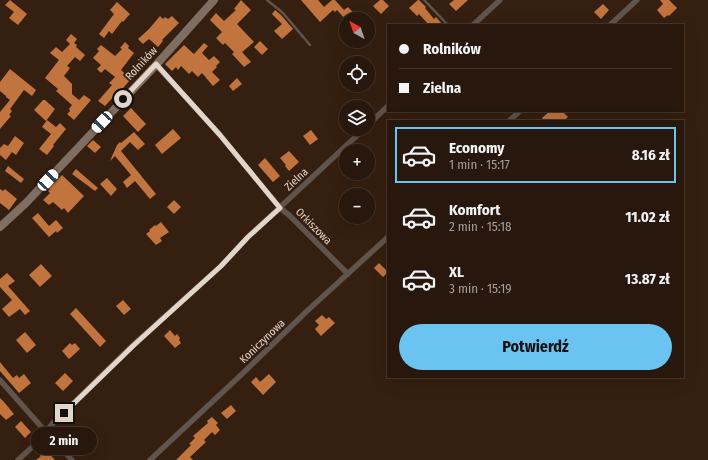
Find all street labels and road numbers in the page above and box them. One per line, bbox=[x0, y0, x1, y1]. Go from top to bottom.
street label: Rolników bbox=[123, 44, 160, 83]
street label: Zielna bbox=[282, 165, 311, 193]
street label: Orkiszowa bbox=[293, 206, 334, 247]
street label: Koniczynowa bbox=[237, 317, 288, 366]

